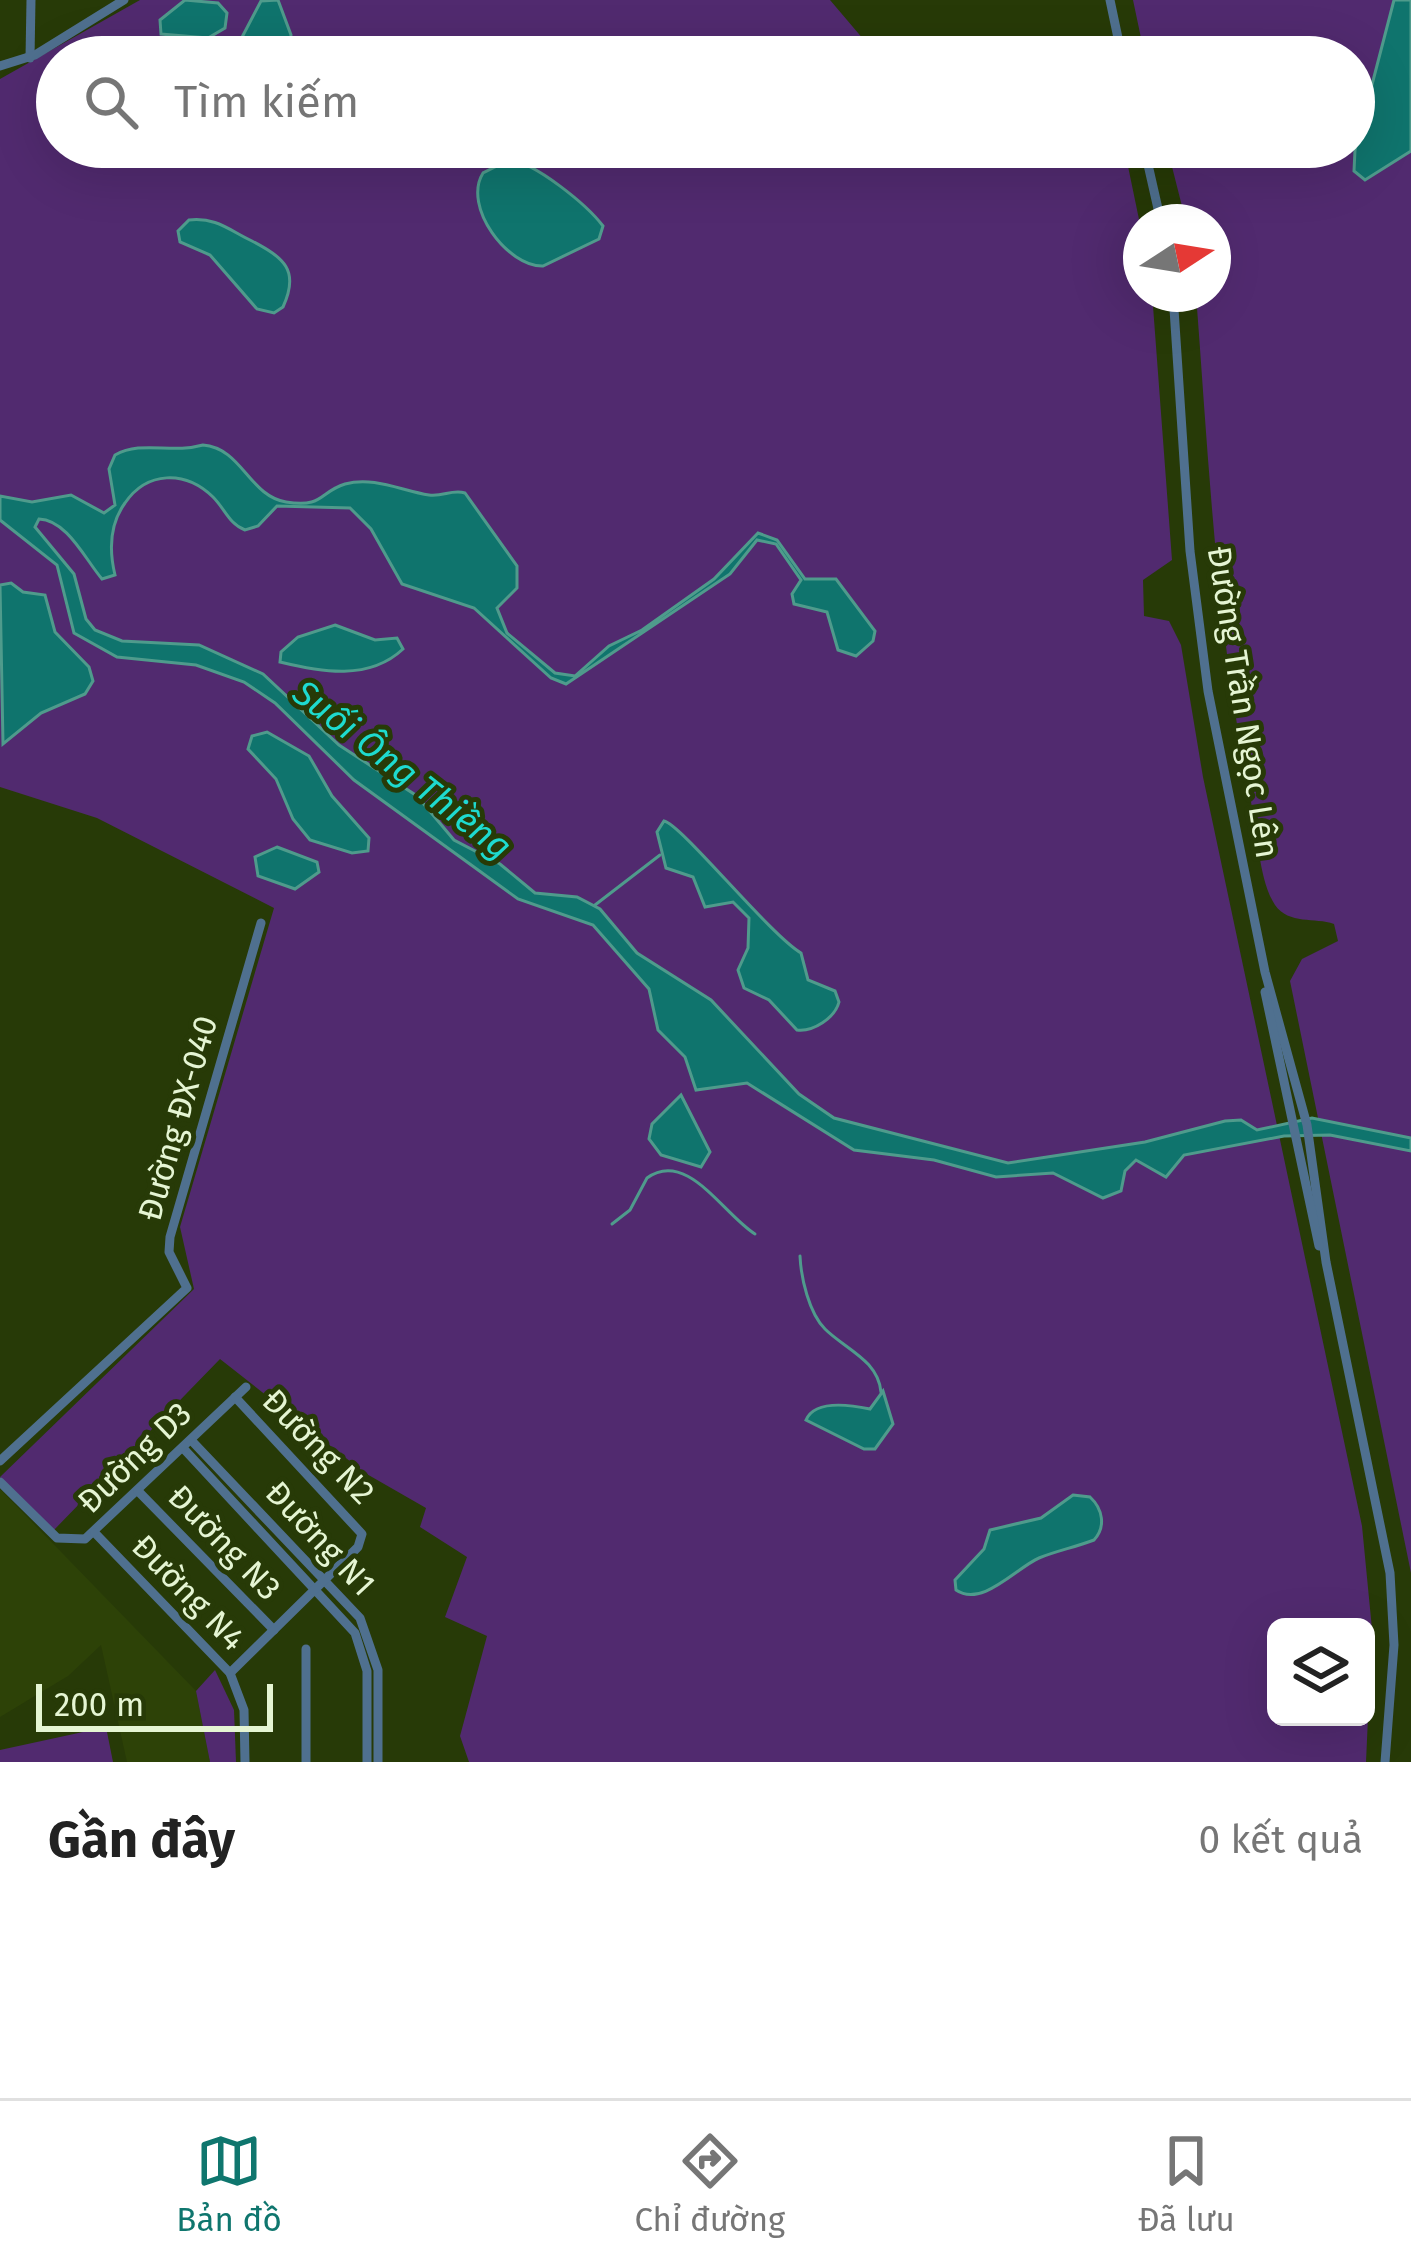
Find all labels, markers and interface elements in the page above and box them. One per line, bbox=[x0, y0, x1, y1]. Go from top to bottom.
search box bbox=[36, 36, 1375, 168]
icon: search bbox=[78, 69, 144, 135]
text: Tìm kiếm bbox=[174, 75, 359, 129]
north arrow bbox=[1123, 204, 1231, 312]
street label: Đường Trần Ngọc Lên bbox=[1199, 543, 1287, 861]
water label: Suối Ông Thiềng bbox=[283, 669, 521, 869]
street label: Đường ĐX-040 bbox=[130, 1011, 226, 1225]
street label: Đường N2 bbox=[254, 1381, 383, 1513]
street label: Đường D3 bbox=[69, 1394, 200, 1522]
street label: Đường N1 bbox=[257, 1473, 383, 1604]
street label: Đường N3 bbox=[160, 1477, 289, 1609]
street label: Đường N4 bbox=[123, 1526, 253, 1659]
map controls bbox=[1267, 1618, 1375, 1726]
button: layers bbox=[1267, 1618, 1375, 1726]
scale bar bbox=[36, 1678, 273, 1731]
text: 200 m bbox=[54, 1685, 144, 1725]
text: Gần đây bbox=[48, 1809, 235, 1871]
text: 0 kết quả bbox=[1198, 1817, 1363, 1863]
tab: Bản đồ bbox=[176, 2128, 282, 2240]
tab: Chỉ đường bbox=[634, 2128, 785, 2240]
tab: Đã lưu bbox=[1138, 2128, 1235, 2240]

